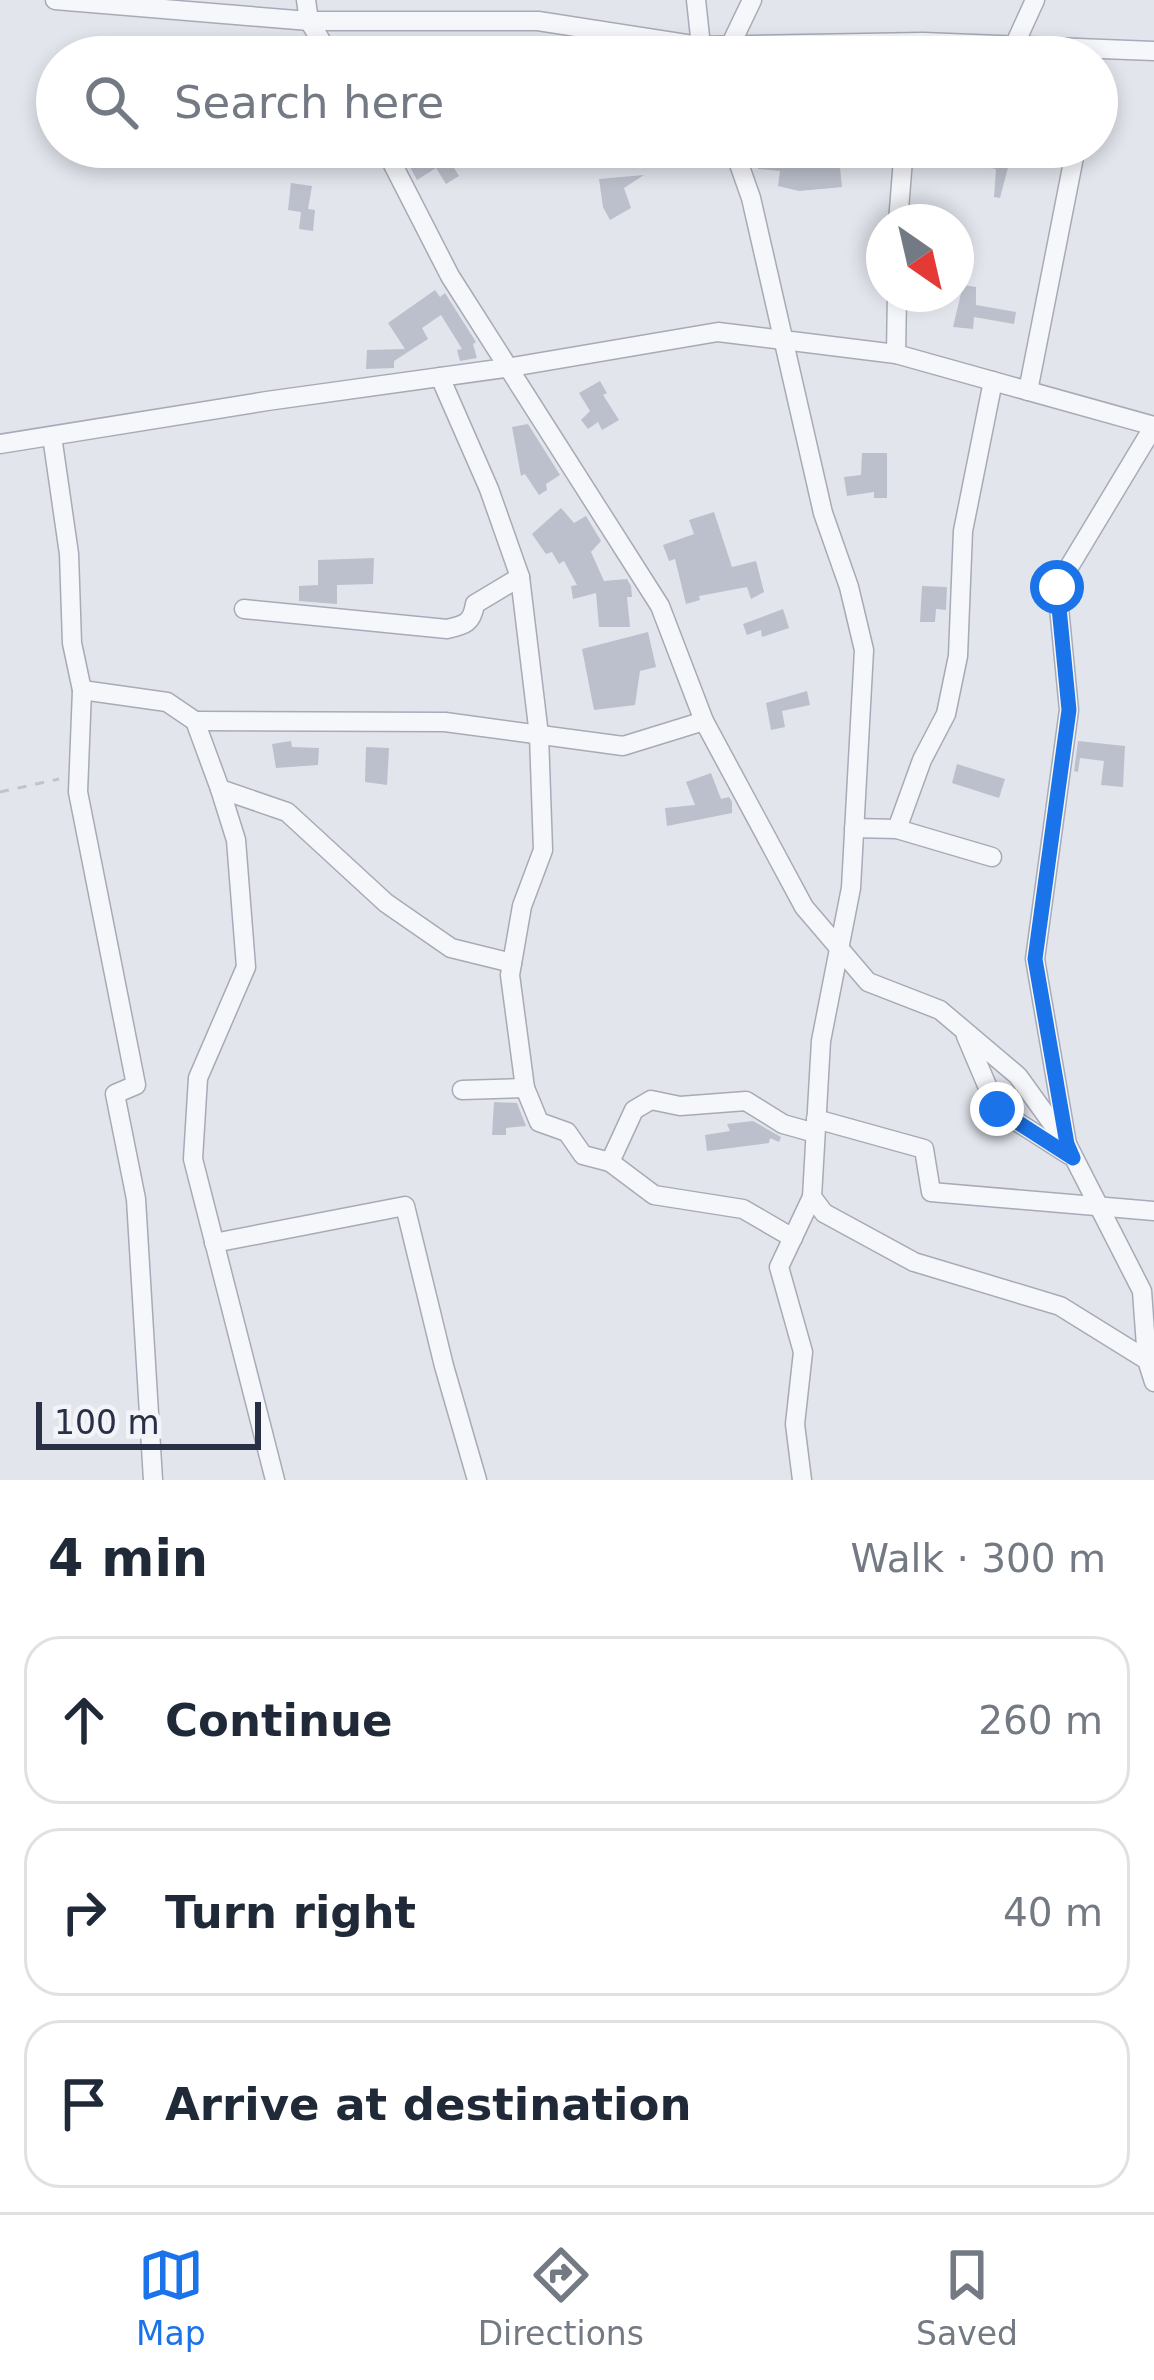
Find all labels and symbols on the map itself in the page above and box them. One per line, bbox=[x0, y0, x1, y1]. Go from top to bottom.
north arrow bbox=[866, 204, 974, 312]
route start bbox=[1030, 560, 1084, 614]
route end bbox=[970, 1082, 1024, 1136]
scale bar bbox=[36, 1396, 261, 1449]

